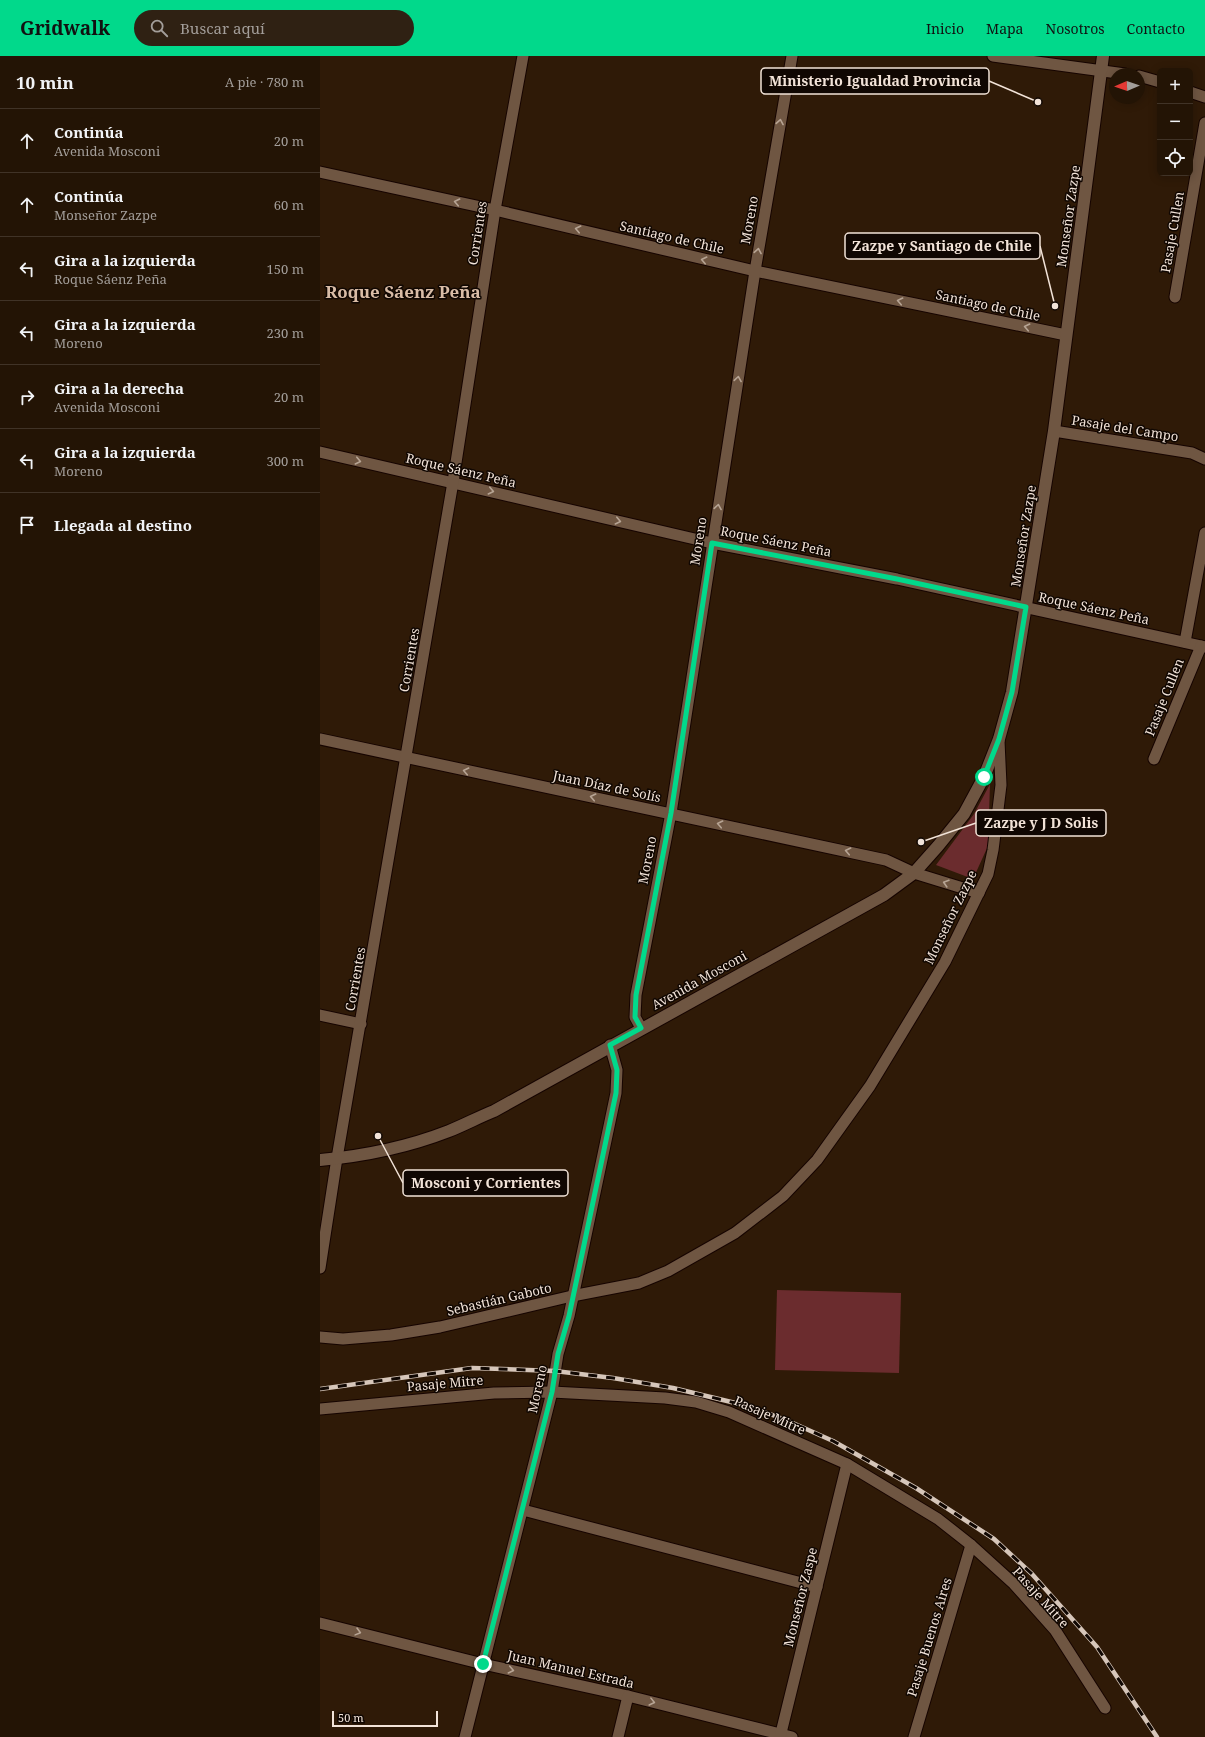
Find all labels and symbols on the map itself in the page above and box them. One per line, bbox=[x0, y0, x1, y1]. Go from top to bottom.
callout: Ministerio Igualdad Provincia bbox=[761, 68, 989, 94]
north arrow bbox=[1109, 68, 1145, 104]
text: Ministerio Igualdad Provincia bbox=[769, 71, 981, 90]
one-way arrow bbox=[775, 119, 784, 126]
street label: Monseñor Zazpe bbox=[1052, 164, 1084, 268]
street label: Pasaje Cullen bbox=[1156, 189, 1188, 274]
street label: Moreno bbox=[736, 194, 762, 246]
one-way arrow bbox=[454, 198, 460, 206]
street label: Corrientes bbox=[463, 200, 491, 266]
street label: Santiago de Chile bbox=[618, 216, 726, 258]
one-way arrow bbox=[575, 226, 581, 234]
callout: Zazpe y Santiago de Chile bbox=[845, 233, 1040, 259]
text: Zazpe y Santiago de Chile bbox=[852, 236, 1032, 255]
one-way arrow bbox=[753, 247, 762, 254]
one-way arrow bbox=[701, 256, 708, 264]
district label: Roque Sáenz Peña bbox=[325, 280, 481, 303]
street label: Santiago de Chile bbox=[934, 285, 1042, 325]
one-way arrow bbox=[897, 298, 903, 306]
one-way arrow bbox=[1024, 324, 1031, 332]
one-way arrow bbox=[733, 376, 742, 382]
street label: Pasaje del Campo bbox=[1070, 411, 1180, 445]
street label: Roque Sáenz Peña bbox=[404, 449, 518, 491]
one-way arrow bbox=[355, 456, 361, 464]
street label: Monseñor Zazpe bbox=[1006, 484, 1040, 588]
one-way arrow bbox=[487, 486, 494, 495]
one-way arrow bbox=[713, 504, 722, 510]
one-way arrow bbox=[614, 516, 621, 525]
street label: Moreno bbox=[685, 516, 711, 566]
street label: Roque Sáenz Peña bbox=[719, 521, 833, 561]
street label: Roque Sáenz Peña bbox=[1037, 587, 1151, 629]
street label: Corrientes bbox=[395, 626, 423, 693]
street label: Pasaje Cullen bbox=[1140, 655, 1188, 738]
street label: Juan Díaz de Solís bbox=[550, 766, 663, 806]
one-way arrow bbox=[463, 767, 469, 775]
route start bbox=[975, 768, 993, 786]
one-way arrow bbox=[590, 794, 596, 802]
callout: Zazpe y J D Solis bbox=[976, 810, 1106, 836]
text: Zazpe y J D Solis bbox=[984, 813, 1098, 832]
one-way arrow bbox=[717, 820, 724, 829]
street label: Moreno bbox=[634, 834, 660, 886]
one-way arrow bbox=[844, 848, 851, 856]
street label: Monseñor Zazpe bbox=[919, 867, 981, 967]
one-way arrow bbox=[943, 879, 950, 888]
street label: Corrientes bbox=[341, 945, 369, 1012]
street label: Avenida Mosconi bbox=[648, 946, 750, 1014]
callout: Mosconi y Corrientes bbox=[403, 1170, 568, 1196]
text: Mosconi y Corrientes bbox=[411, 1173, 561, 1192]
street label: Sebastián Gaboto bbox=[445, 1278, 553, 1320]
street label: Moreno bbox=[523, 1363, 551, 1415]
street label: Pasaje Mitre bbox=[406, 1371, 484, 1395]
street label: Pasaje Mitre bbox=[731, 1391, 809, 1439]
street label: Monseñor Zaspe bbox=[779, 1545, 821, 1649]
street label: Pasaje Mitre bbox=[1009, 1563, 1073, 1632]
street label: Pasaje Buenos Aires bbox=[902, 1575, 956, 1699]
one-way arrow bbox=[355, 1628, 361, 1636]
street label: Juan Manuel Estrada bbox=[505, 1645, 636, 1692]
route end bbox=[474, 1655, 492, 1673]
one-way arrow bbox=[508, 1666, 514, 1674]
one-way arrow bbox=[648, 1697, 655, 1706]
scale bar bbox=[332, 1709, 438, 1728]

